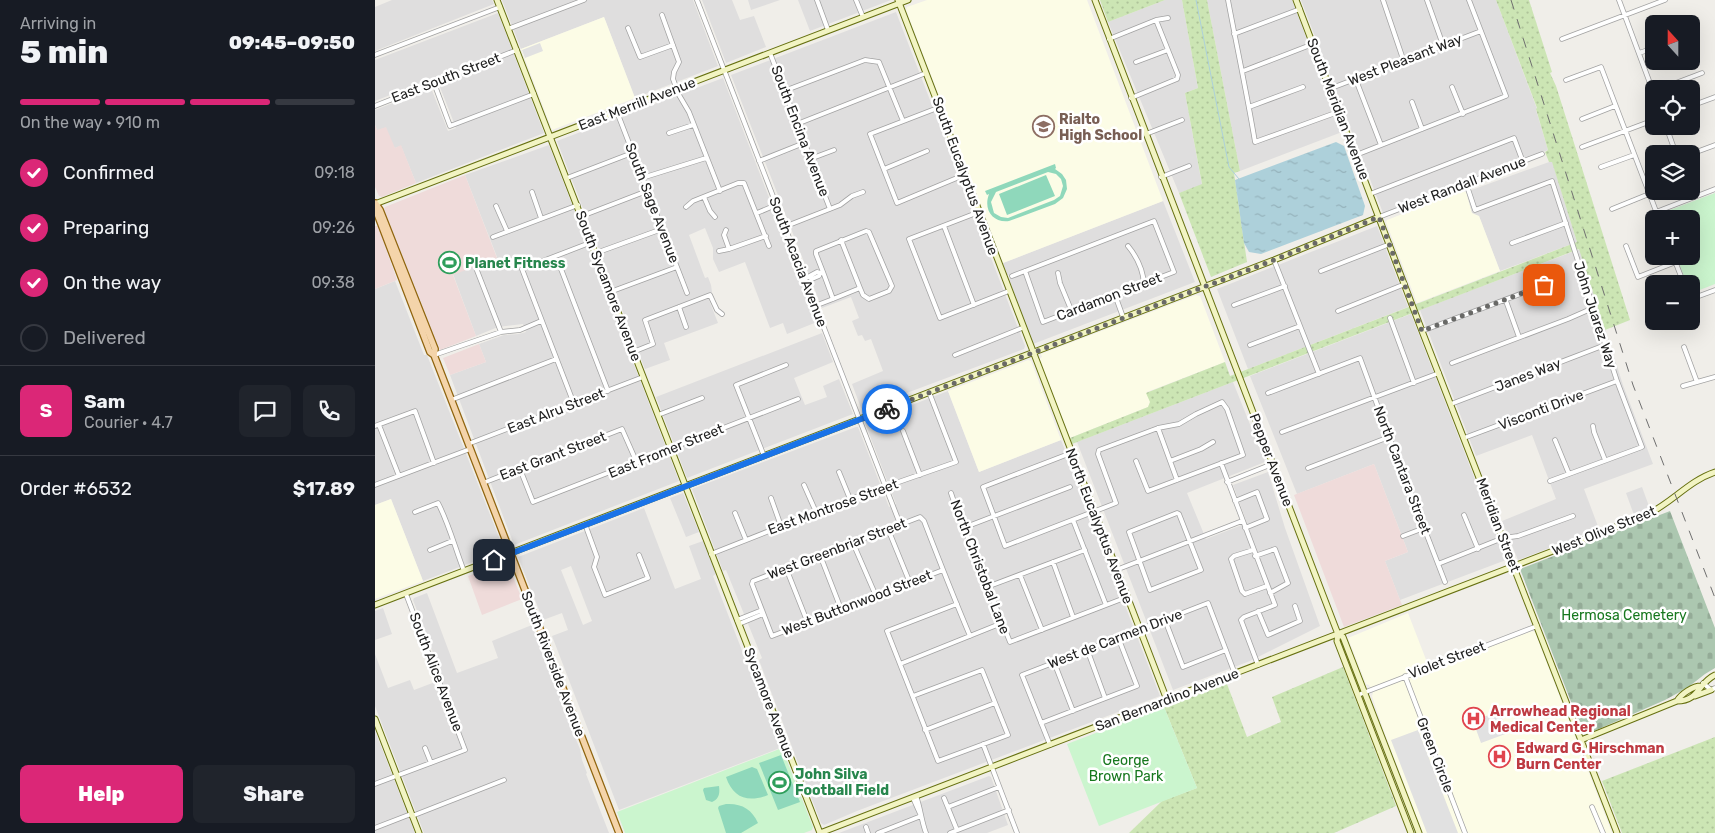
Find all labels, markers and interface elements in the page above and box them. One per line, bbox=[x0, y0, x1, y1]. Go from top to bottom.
text: Arriving in bbox=[20, 14, 96, 33]
north arrow bbox=[1645, 15, 1700, 70]
map controls bbox=[1645, 15, 1700, 330]
street label: West Pleasant Way bbox=[1346, 30, 1465, 90]
text: 09:45–09:50 bbox=[229, 31, 355, 54]
text: 5 min bbox=[20, 33, 108, 71]
street label: South Meridian Avenue bbox=[1303, 36, 1373, 182]
street label: East South Street bbox=[389, 49, 503, 107]
street label: South Encina Avenue bbox=[767, 63, 833, 199]
street label: East Merrill Avenue bbox=[576, 74, 698, 134]
button: locate bbox=[1645, 80, 1700, 135]
street label: South Eucalyptus Avenue bbox=[928, 94, 1002, 258]
place label: Rialto High School bbox=[1059, 111, 1142, 144]
text: On the way · 910 m bbox=[20, 113, 160, 132]
school or university icon: Rialto High School bbox=[1031, 115, 1055, 139]
street label: South Sage Avenue bbox=[621, 141, 683, 266]
button: layers bbox=[1645, 145, 1700, 200]
street label: West Randall Avenue bbox=[1396, 153, 1528, 217]
icon: check bbox=[20, 159, 48, 187]
text: Confirmed bbox=[63, 161, 154, 184]
text: 09:18 bbox=[314, 163, 355, 182]
street label: South Acacia Avenue bbox=[765, 195, 831, 330]
street label: South Sycamore Avenue bbox=[571, 208, 645, 364]
button: + bbox=[1645, 210, 1700, 265]
icon: check bbox=[20, 214, 48, 242]
text: Preparing bbox=[63, 216, 149, 239]
text: 09:26 bbox=[312, 218, 355, 237]
sports icon: Planet Fitness bbox=[437, 251, 461, 275]
place label: Planet Fitness bbox=[465, 255, 566, 272]
street label: John Juarez Way bbox=[1570, 259, 1620, 371]
pin bbox=[1523, 264, 1565, 306]
icon: check bbox=[20, 269, 48, 297]
street label: Cardamon Street bbox=[1054, 269, 1164, 325]
text: On the way bbox=[63, 271, 161, 294]
icon: bag bbox=[1530, 271, 1558, 299]
text: 09:38 bbox=[311, 273, 355, 292]
button: − bbox=[1645, 275, 1700, 330]
text: Delivered bbox=[63, 326, 146, 349]
street label: Janes Way bbox=[1493, 355, 1564, 395]
courier bbox=[862, 384, 912, 434]
button: chat bbox=[239, 385, 291, 437]
button: phone bbox=[303, 385, 355, 437]
street label: East Alru Street bbox=[505, 385, 607, 437]
street label: Visconti Drive bbox=[1496, 386, 1586, 434]
text: Sam bbox=[84, 390, 125, 413]
icon: bike bbox=[873, 395, 901, 423]
text: S bbox=[40, 399, 52, 422]
street label: North Cantara Street bbox=[1370, 403, 1434, 537]
street label: Pepper Avenue bbox=[1245, 411, 1297, 509]
text: Courier · 4.7 bbox=[84, 413, 173, 432]
street label: East Fromer Street bbox=[606, 420, 727, 482]
street label: East Grant Street bbox=[497, 428, 609, 484]
street label: North Eucalyptus Avenue bbox=[1061, 446, 1137, 606]
street label: East Montrose Street bbox=[766, 475, 901, 538]
street label: Meridian Street bbox=[1472, 476, 1524, 575]
text: Order #6532 bbox=[20, 477, 132, 500]
text: $17.89 bbox=[293, 477, 355, 500]
street label: North Christobal Lane bbox=[947, 497, 1014, 637]
street label: West Olive Street bbox=[1550, 502, 1659, 560]
street label: West Greenbriar Street bbox=[765, 514, 909, 583]
pin bbox=[473, 539, 515, 581]
icon: home bbox=[480, 546, 508, 574]
street label: West Buttonwood Street bbox=[780, 566, 935, 639]
street label: South Riverside Avenue bbox=[517, 589, 589, 739]
street label: West de Carmen Drive bbox=[1045, 605, 1185, 672]
park label: Hermosa Cemetery bbox=[1561, 607, 1687, 624]
street label: South Alice Avenue bbox=[405, 610, 467, 734]
street label: Violet Street bbox=[1406, 637, 1488, 682]
street label: Sycamore Avenue bbox=[740, 645, 798, 761]
street label: San Bernardino Avenue bbox=[1093, 665, 1241, 735]
place label: Arrowhead Regional Medical Center bbox=[1490, 703, 1631, 736]
hospital icon: Arrowhead Regional Medical Center bbox=[1462, 707, 1486, 731]
street label: Green Circle bbox=[1413, 715, 1457, 795]
place label: Edward G. Hirschman Burn Center bbox=[1516, 740, 1665, 773]
hospital icon: Edward G. Hirschman Burn Center bbox=[1488, 744, 1512, 768]
park label: George Brown Park bbox=[1089, 752, 1164, 785]
button: Help bbox=[20, 765, 183, 823]
button: Share bbox=[193, 765, 355, 823]
place label: John Silva Football Field bbox=[795, 766, 889, 799]
sports icon: John Silva Football Field bbox=[767, 770, 791, 794]

